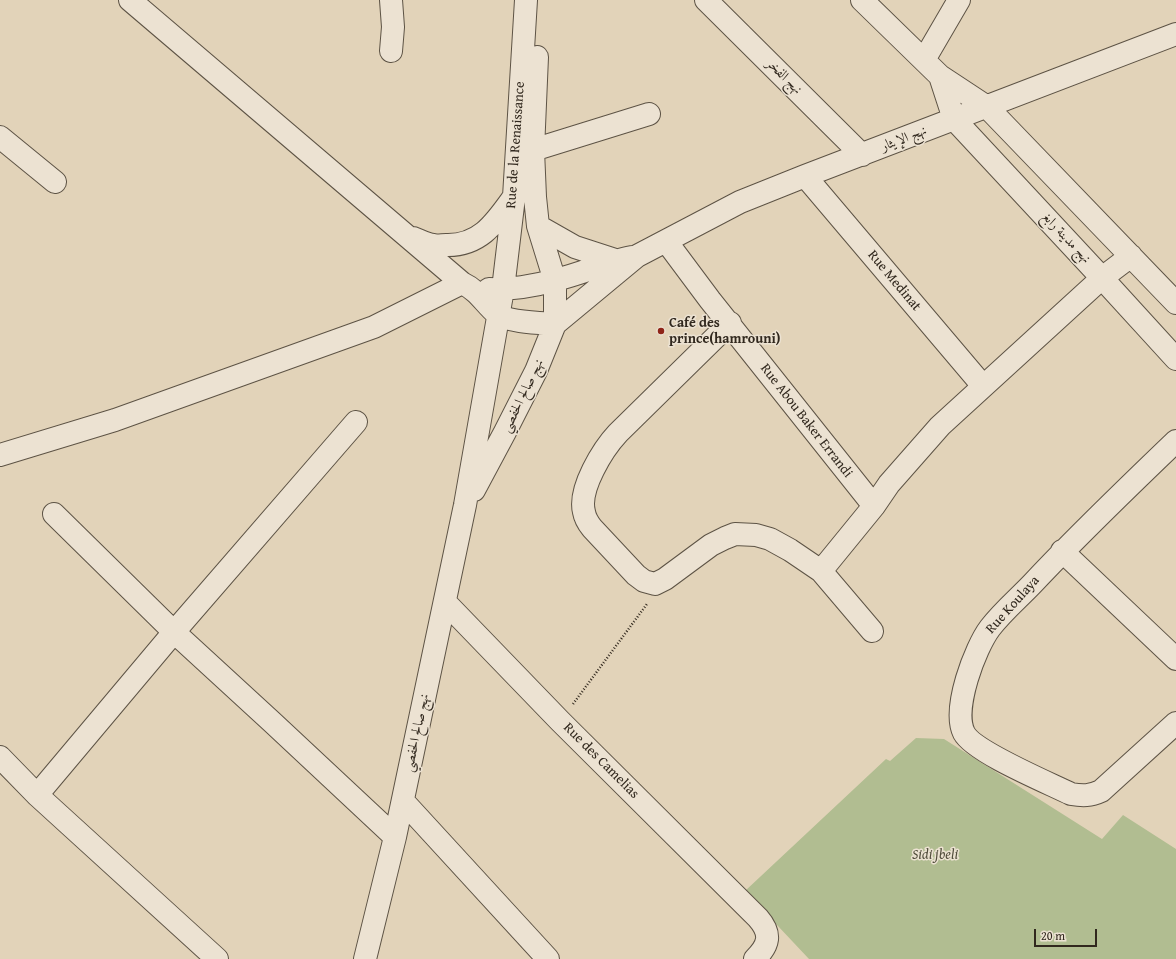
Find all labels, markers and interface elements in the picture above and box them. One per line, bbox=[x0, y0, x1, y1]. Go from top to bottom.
street label: نهج الفخر bbox=[763, 56, 805, 98]
street label: Rue de la Renaissance bbox=[503, 81, 529, 209]
street label: نهج الإيثار bbox=[879, 123, 929, 155]
street label: نهج مدينة رابغ bbox=[1038, 209, 1094, 267]
street label: Rue Medinat bbox=[864, 247, 924, 315]
place label: Café des prince(hamrouni) bbox=[669, 315, 781, 348]
marker: Café des prince(hamrouni) bbox=[656, 326, 666, 336]
street label: نهج صالح الحفصي bbox=[498, 356, 548, 436]
street label: Rue Abou Baker Errandi bbox=[756, 361, 856, 481]
street label: Rue Koulaya bbox=[983, 573, 1043, 637]
street label: نهج صالح الحفصي bbox=[400, 692, 434, 774]
street label: Rue des Camelias bbox=[560, 720, 642, 802]
park label: Sidi jbeli bbox=[912, 847, 958, 863]
scale bar bbox=[1036, 921, 1099, 947]
text: 20 m bbox=[1041, 927, 1065, 944]

